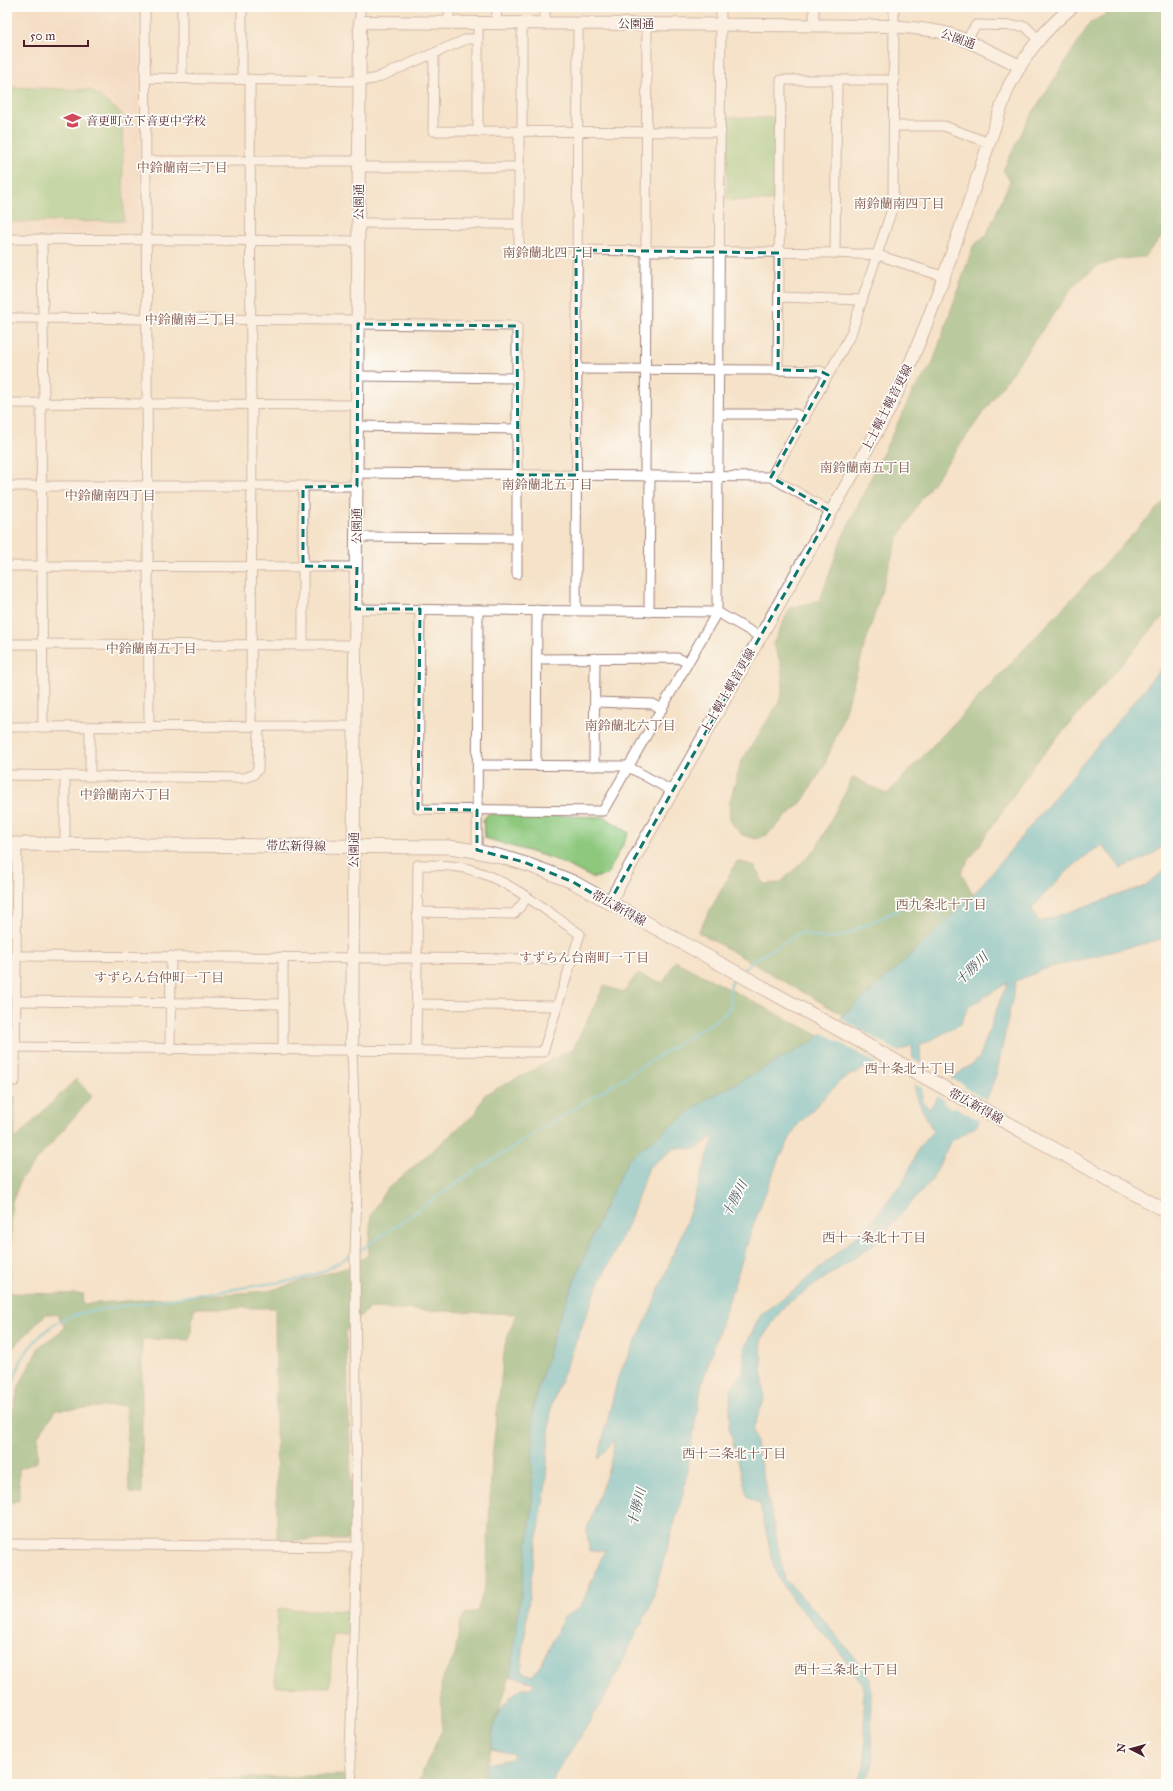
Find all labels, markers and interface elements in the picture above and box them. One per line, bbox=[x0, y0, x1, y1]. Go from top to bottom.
street label: 公園通 bbox=[618, 17, 654, 31]
scale bar bbox=[24, 22, 88, 48]
street label: 公園通 bbox=[939, 26, 977, 52]
text: 50 m bbox=[30, 29, 55, 43]
school or university icon: 音更町立下音更中学校 bbox=[63, 111, 83, 131]
place label: 音更町立下音更中学校 bbox=[86, 114, 206, 128]
district label: 中鈴蘭南二丁目 bbox=[136, 160, 228, 176]
street label: 公園通 bbox=[352, 184, 366, 220]
district label: 南鈴蘭南四丁目 bbox=[853, 196, 945, 212]
district label: 南鈴蘭北四丁目 bbox=[502, 245, 594, 261]
district label: 中鈴蘭南三丁目 bbox=[144, 312, 236, 328]
street label: 上士幌士幌音更線 bbox=[859, 362, 915, 454]
district label: 南鈴蘭南五丁目 bbox=[819, 460, 911, 476]
district label: 南鈴蘭北五丁目 bbox=[501, 477, 593, 493]
district label: 中鈴蘭南四丁目 bbox=[64, 488, 156, 504]
street label: 公園通 bbox=[350, 508, 364, 544]
district label: 中鈴蘭南五丁目 bbox=[105, 641, 197, 657]
street label: 上士幌士幌音更線 bbox=[698, 646, 758, 736]
district label: 南鈴蘭北六丁目 bbox=[584, 718, 676, 734]
district label: 中鈴蘭南六丁目 bbox=[79, 787, 171, 803]
street label: 公園通 bbox=[347, 832, 361, 868]
street label: 帯広新得線 bbox=[266, 838, 326, 854]
street label: 帯広新得線 bbox=[589, 887, 649, 929]
district label: 西九条北十丁目 bbox=[895, 897, 987, 913]
water label: 十勝川 bbox=[952, 948, 993, 988]
district label: すずらん台南町一丁目 bbox=[519, 950, 649, 966]
district label: すずらん台仲町一丁目 bbox=[94, 970, 224, 986]
district label: 西十条北十丁目 bbox=[864, 1061, 956, 1077]
street label: 帯広新得線 bbox=[946, 1085, 1006, 1127]
water label: 十勝川 bbox=[719, 1176, 752, 1220]
district label: 西十一条北十丁目 bbox=[822, 1230, 926, 1246]
district label: 西十二条北十丁目 bbox=[682, 1446, 786, 1462]
water label: 十勝川 bbox=[625, 1484, 650, 1528]
district label: 西十三条北十丁目 bbox=[794, 1662, 898, 1678]
north arrow bbox=[1111, 1729, 1151, 1769]
text: N bbox=[1115, 1742, 1129, 1753]

